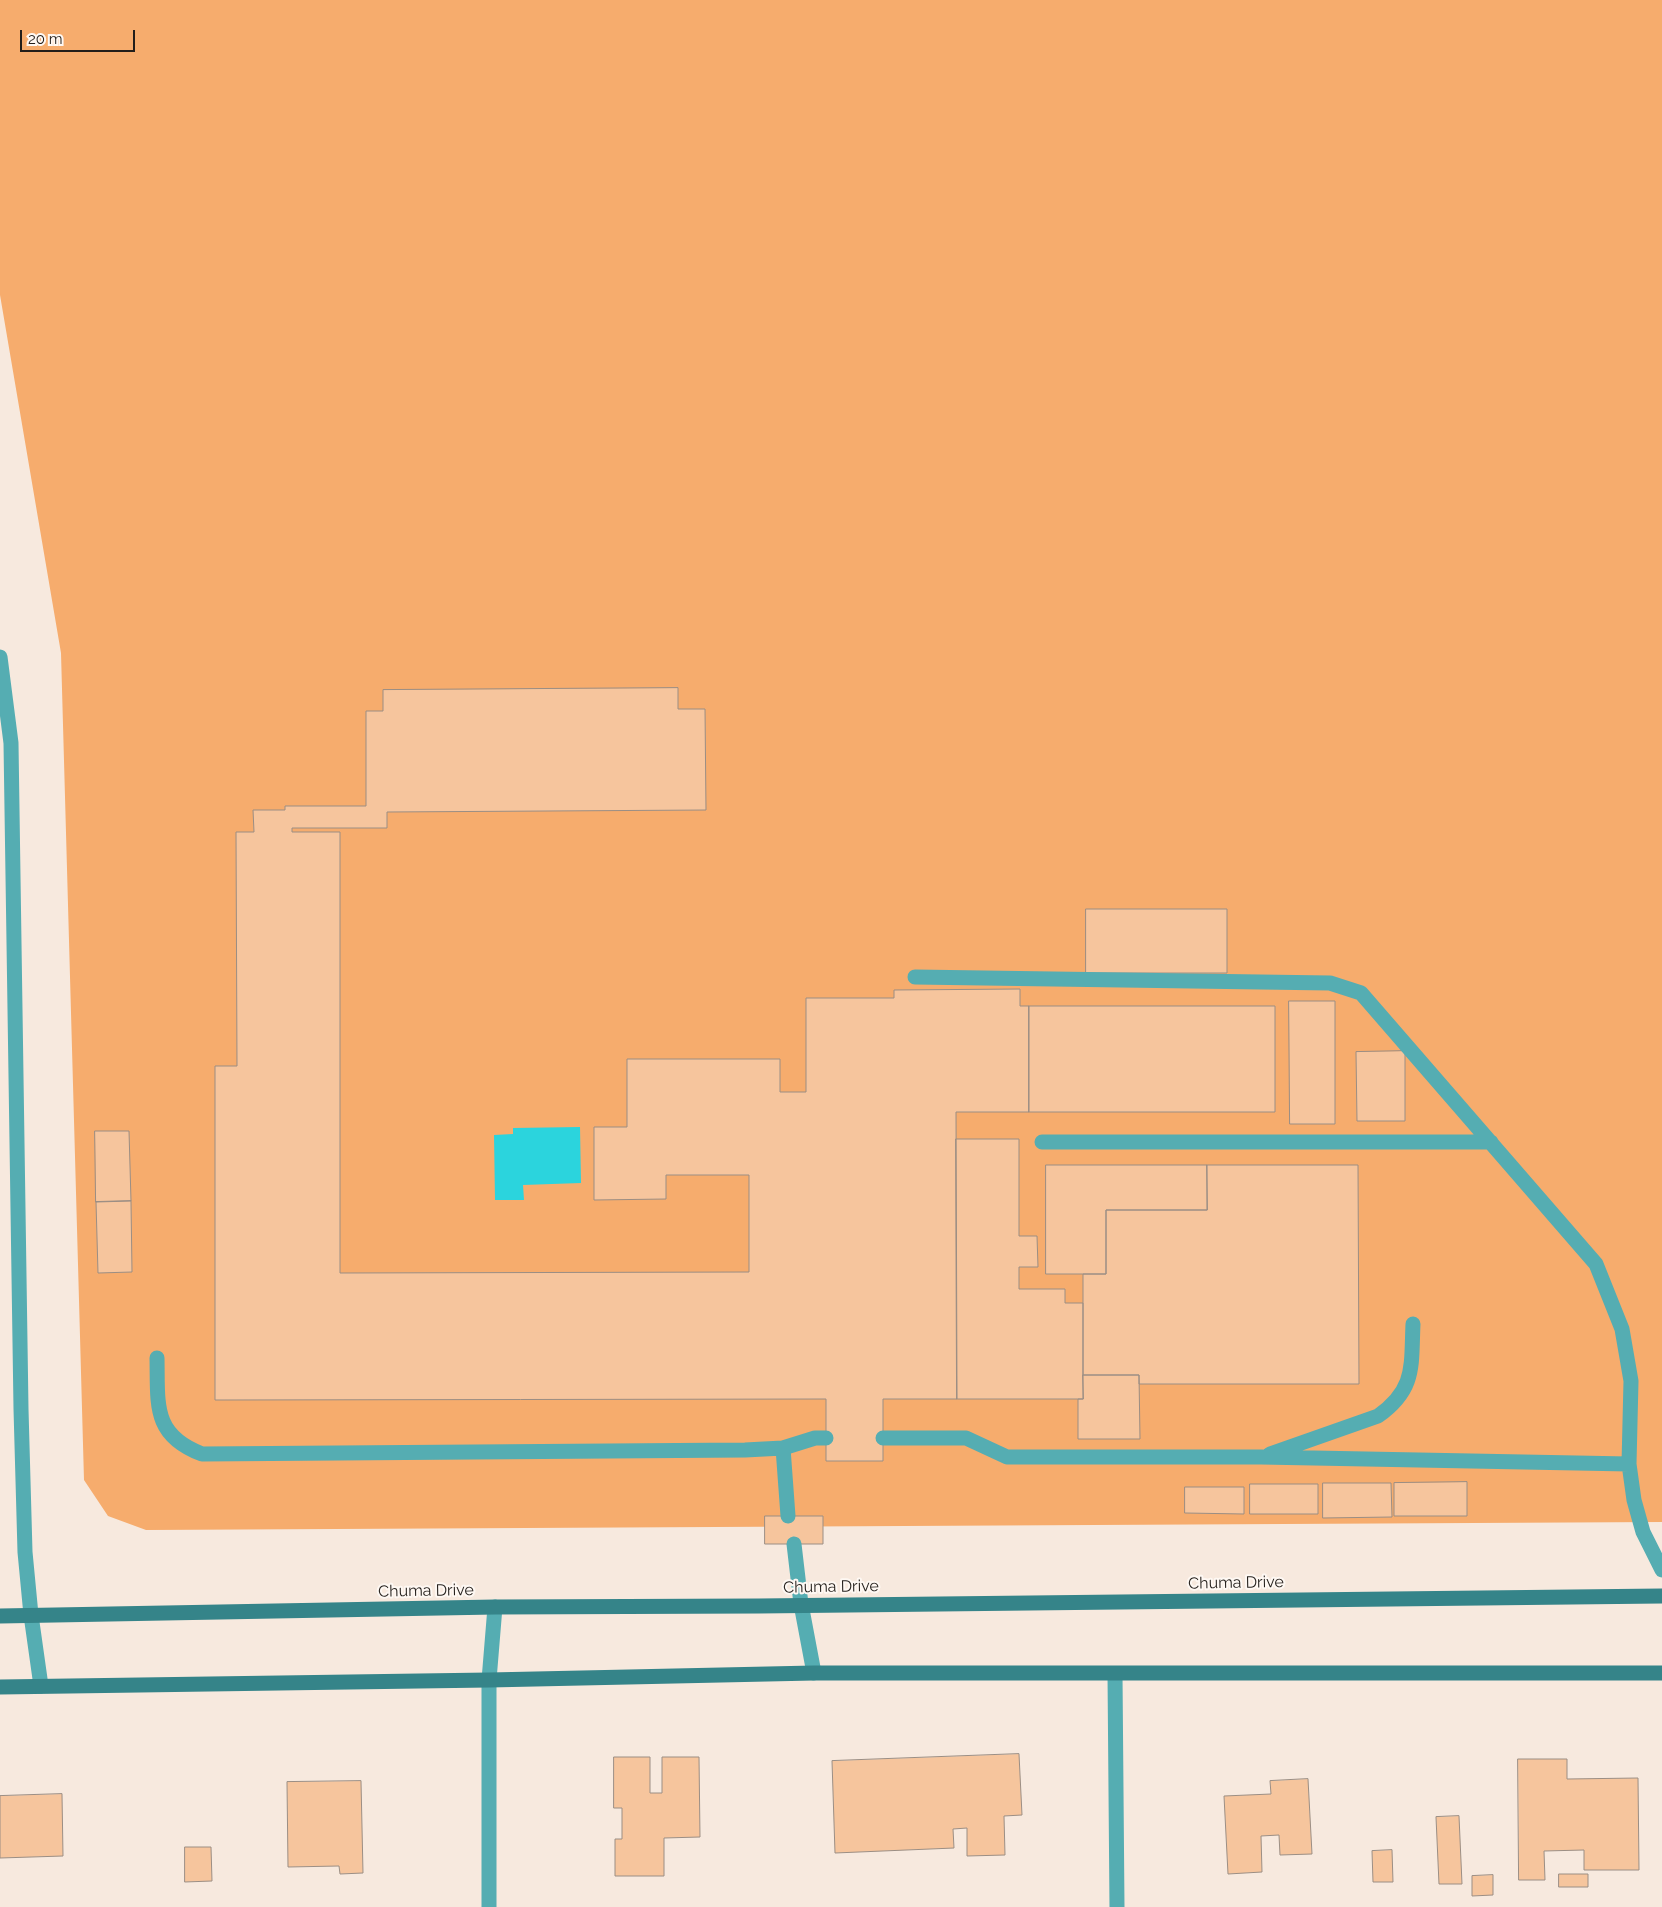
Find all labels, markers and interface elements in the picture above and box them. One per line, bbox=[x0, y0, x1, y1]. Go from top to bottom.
scale bar bbox=[22, 20, 138, 52]
text: 20 m bbox=[28, 30, 63, 48]
street label: Chuma Drive bbox=[1188, 1573, 1284, 1593]
street label: Chuma Drive bbox=[783, 1577, 879, 1597]
street label: Chuma Drive bbox=[378, 1581, 474, 1601]

